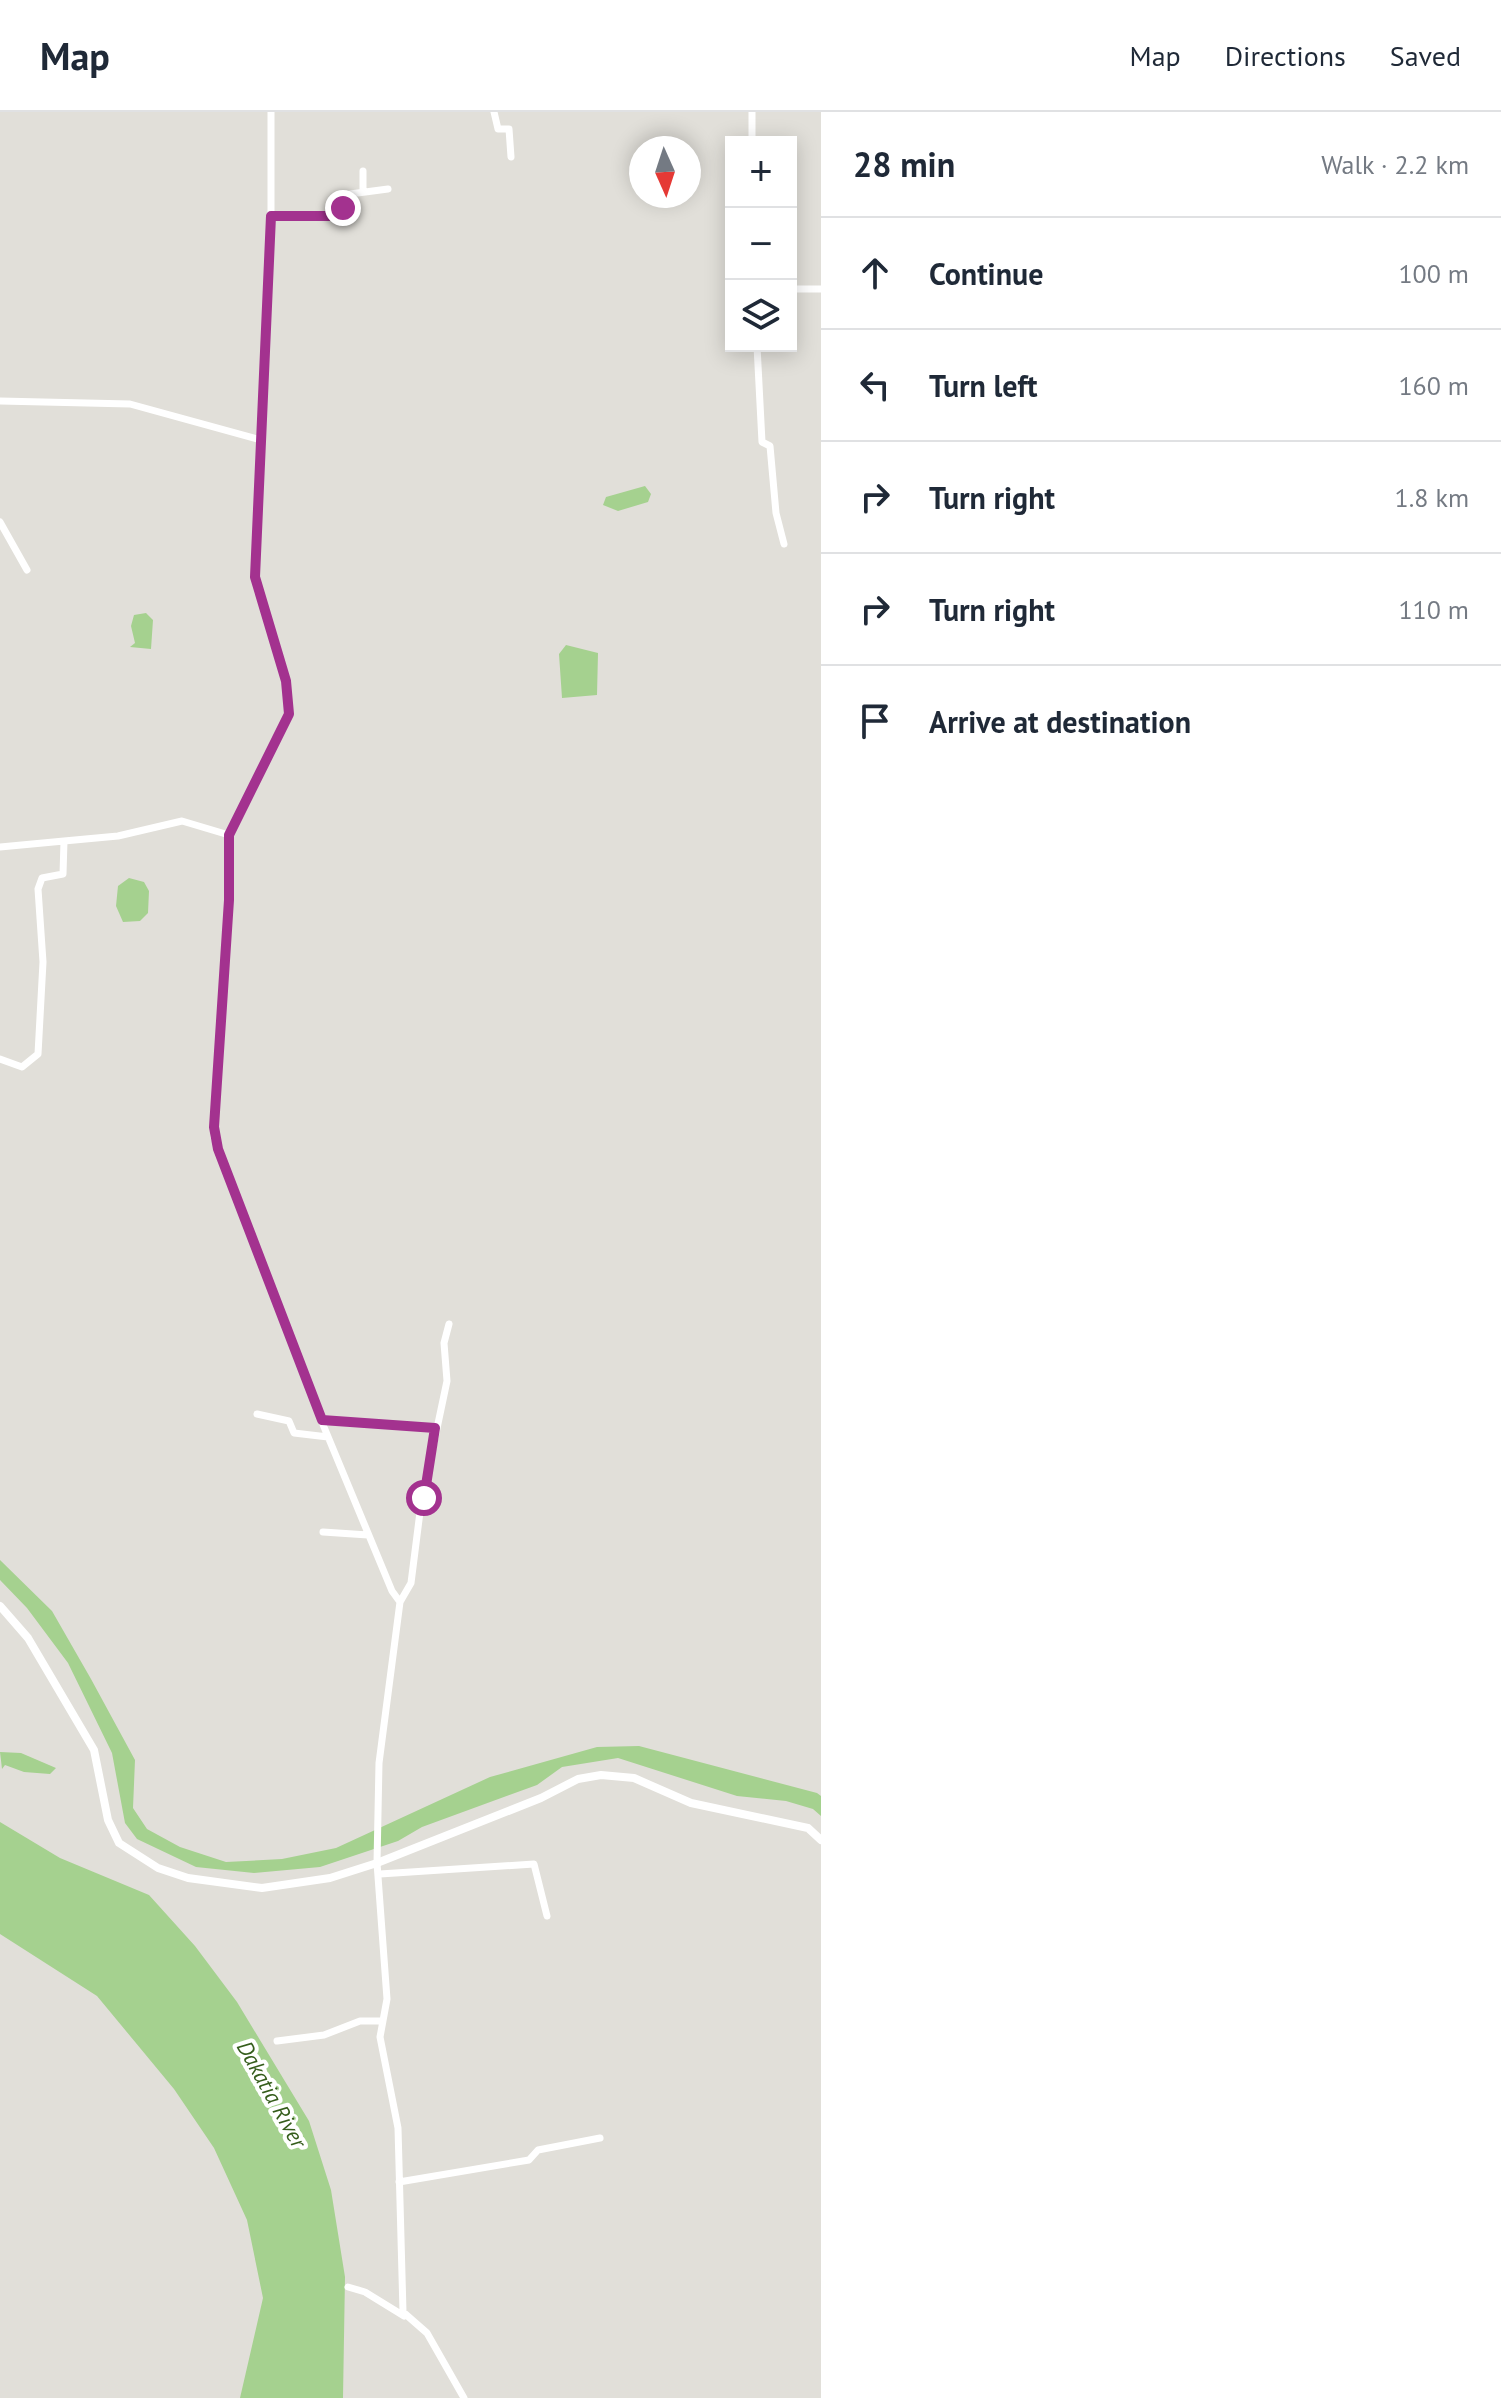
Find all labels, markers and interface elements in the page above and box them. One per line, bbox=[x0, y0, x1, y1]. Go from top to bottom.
text: Map bbox=[40, 31, 110, 80]
text: Map bbox=[1130, 37, 1181, 74]
text: Directions bbox=[1225, 37, 1346, 74]
text: Saved bbox=[1390, 37, 1461, 74]
north arrow bbox=[629, 136, 701, 208]
map controls bbox=[725, 136, 797, 352]
button: + bbox=[725, 136, 797, 208]
text: 28 min bbox=[853, 142, 955, 186]
text: Walk · 2.2 km bbox=[1321, 148, 1469, 181]
route end bbox=[325, 190, 361, 226]
button: − bbox=[725, 208, 797, 280]
icon: ahead bbox=[853, 251, 897, 295]
text: Continue bbox=[929, 254, 1043, 293]
text: 100 m bbox=[1398, 257, 1469, 290]
button: layers bbox=[725, 280, 797, 352]
icon: left bbox=[853, 363, 897, 407]
text: Turn left bbox=[929, 366, 1037, 405]
text: 160 m bbox=[1398, 369, 1469, 402]
icon: right bbox=[853, 475, 897, 519]
text: Turn right bbox=[929, 478, 1055, 517]
text: 1.8 km bbox=[1395, 481, 1469, 514]
icon: right bbox=[853, 587, 897, 631]
text: Turn right bbox=[929, 590, 1055, 629]
text: 110 m bbox=[1398, 593, 1469, 626]
icon: arrive bbox=[853, 699, 897, 743]
text: Arrive at destination bbox=[929, 702, 1191, 741]
route start bbox=[406, 1480, 442, 1516]
water label: Dakatia River bbox=[231, 2035, 314, 2154]

